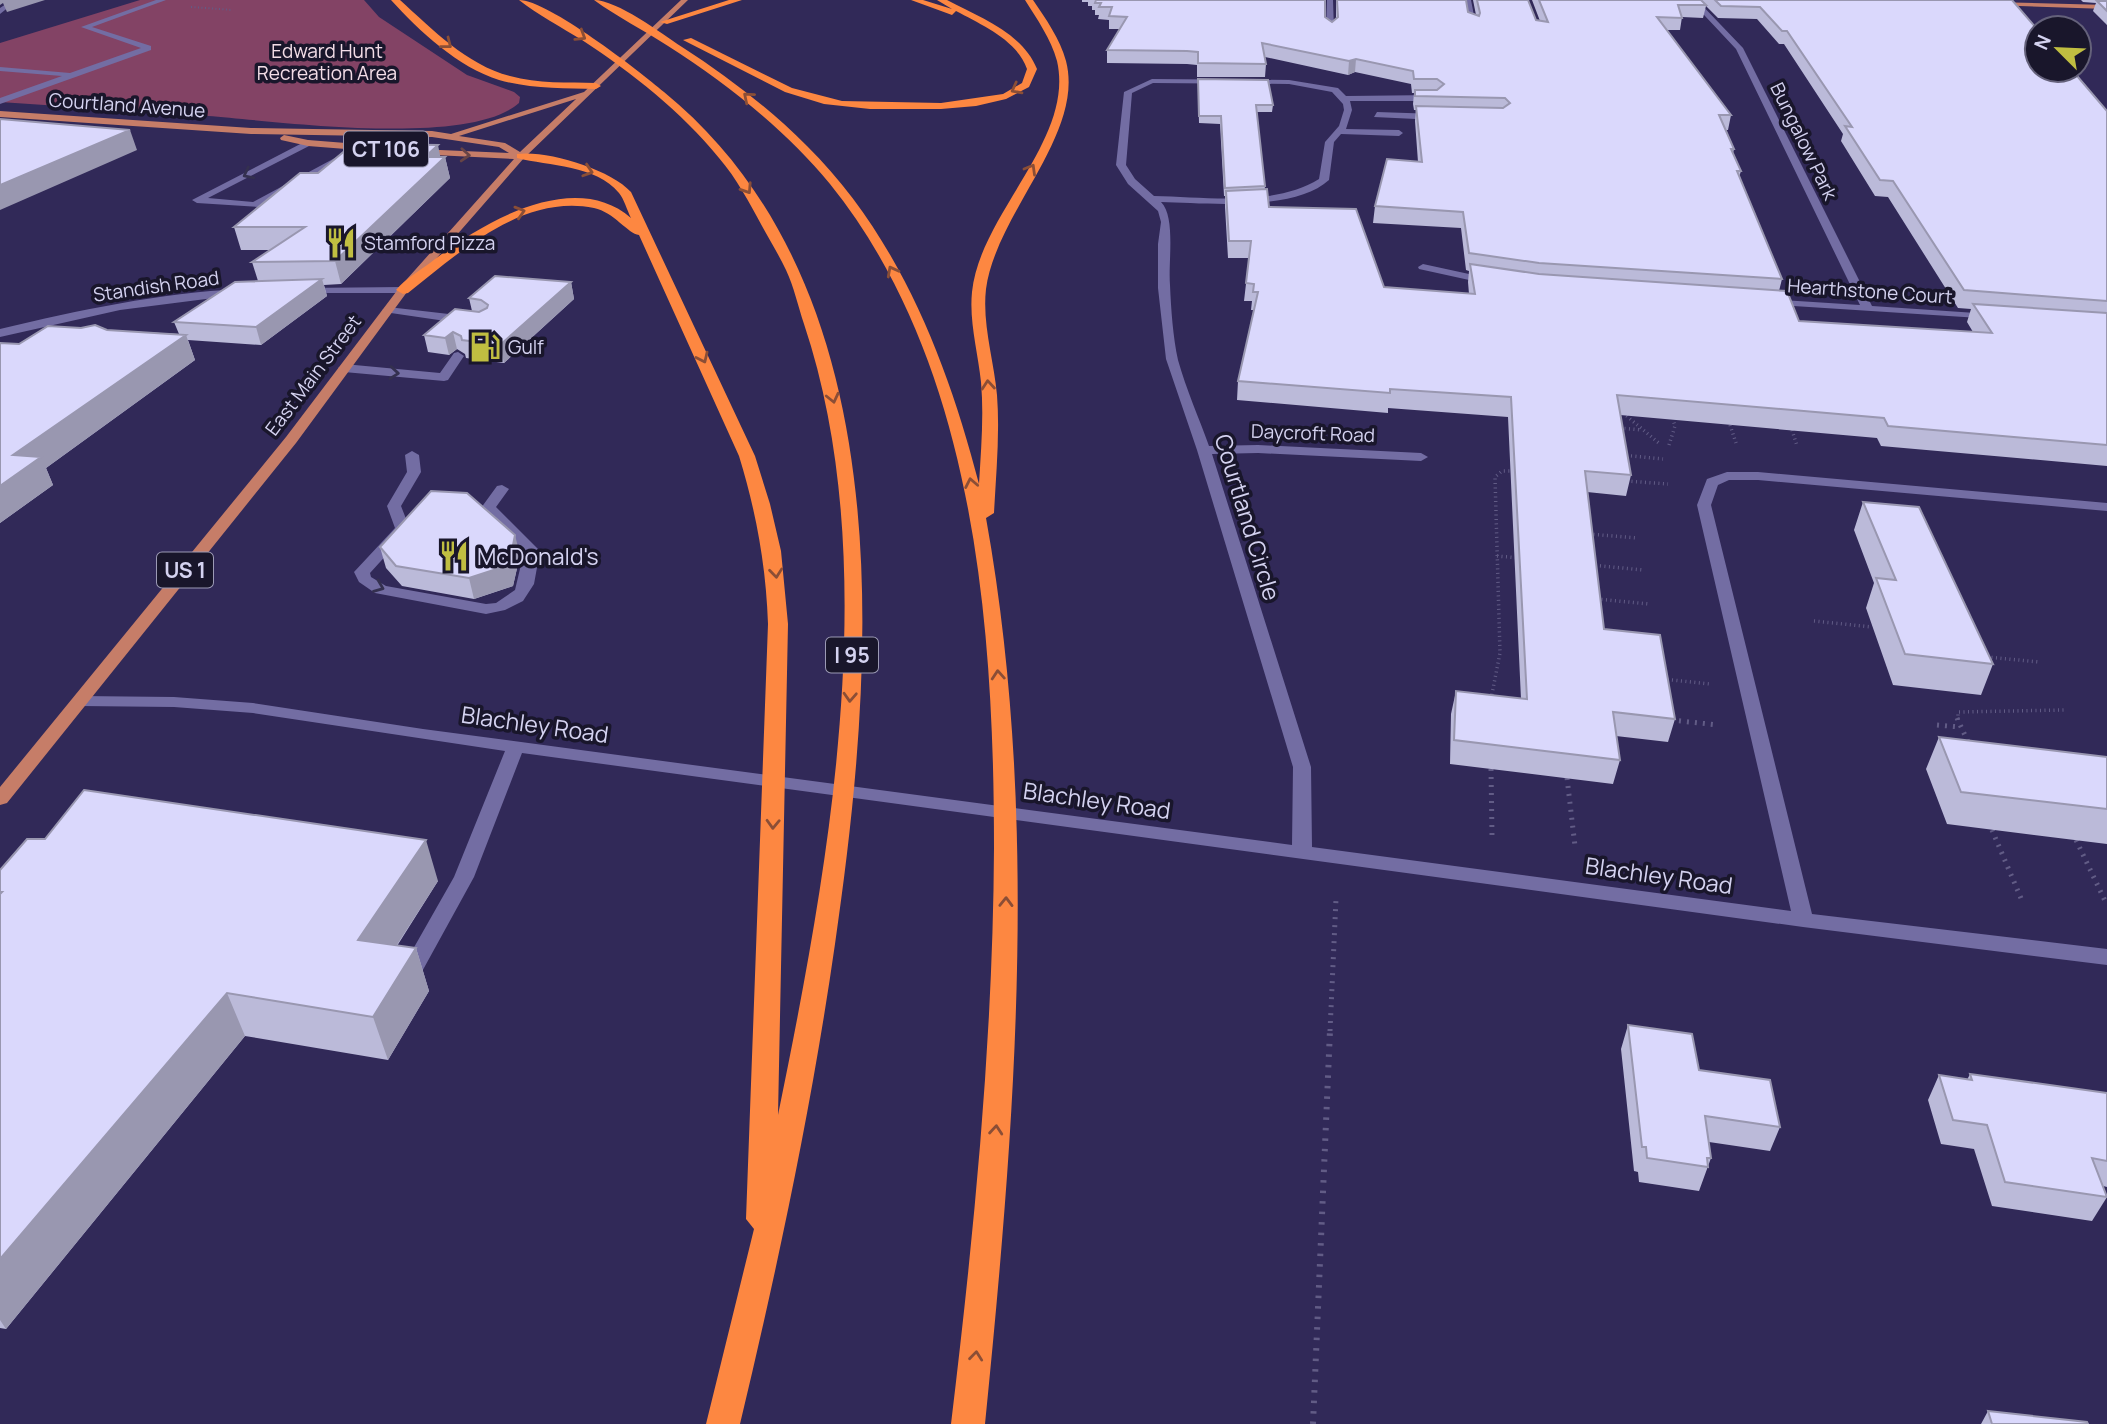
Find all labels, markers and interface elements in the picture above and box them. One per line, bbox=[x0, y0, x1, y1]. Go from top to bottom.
north arrow bbox=[2023, 14, 2093, 84]
one-way arrow bbox=[574, 27, 587, 40]
text: N bbox=[2028, 31, 2057, 54]
one-way arrow bbox=[439, 36, 452, 49]
park label: Edward Hunt Recreation Area bbox=[257, 38, 397, 86]
street label: Bungalow Park bbox=[1764, 78, 1844, 205]
one-way arrow bbox=[1011, 81, 1024, 94]
street label: Courtland Avenue bbox=[48, 87, 206, 123]
one-way arrow bbox=[743, 93, 756, 105]
road number: CT 106 bbox=[344, 132, 428, 166]
one-way arrow bbox=[460, 147, 471, 162]
one-way arrow bbox=[582, 162, 594, 177]
one-way arrow bbox=[1023, 164, 1036, 177]
one-way arrow bbox=[243, 166, 255, 179]
one-way arrow bbox=[739, 181, 751, 194]
one-way arrow bbox=[513, 206, 525, 220]
restaurant icon: Stamford Pizza bbox=[324, 226, 358, 260]
place label: Stamford Pizza bbox=[364, 230, 495, 256]
street label: Standish Road bbox=[91, 264, 221, 308]
one-way arrow bbox=[887, 266, 901, 278]
street label: Hearthstone Court bbox=[1787, 272, 1953, 310]
street label: East Main Street bbox=[259, 309, 367, 441]
fuel station icon: Gulf bbox=[468, 330, 502, 364]
place label: Gulf bbox=[508, 334, 544, 360]
one-way arrow bbox=[695, 351, 709, 363]
one-way arrow bbox=[388, 365, 400, 380]
one-way arrow bbox=[981, 379, 996, 390]
one-way arrow bbox=[825, 392, 840, 404]
street label: Daycroft Road bbox=[1251, 418, 1375, 448]
street label: Courtland Circle bbox=[1208, 430, 1288, 604]
one-way arrow bbox=[964, 477, 979, 489]
restaurant icon: McDonald's bbox=[437, 539, 471, 573]
place label: McDonald's bbox=[477, 540, 599, 572]
road number: US 1 bbox=[157, 552, 213, 588]
one-way arrow bbox=[768, 567, 783, 578]
one-way arrow bbox=[372, 579, 384, 593]
road number: I 95 bbox=[826, 638, 878, 672]
one-way arrow bbox=[991, 669, 1006, 680]
one-way arrow bbox=[842, 692, 857, 703]
street label: Blachley Road bbox=[459, 698, 611, 750]
street label: Blachley Road bbox=[1021, 774, 1173, 826]
one-way arrow bbox=[765, 820, 781, 830]
street label: Blachley Road bbox=[1583, 849, 1735, 901]
one-way arrow bbox=[999, 897, 1014, 908]
one-way arrow bbox=[988, 1124, 1003, 1135]
one-way arrow bbox=[968, 1350, 983, 1362]

